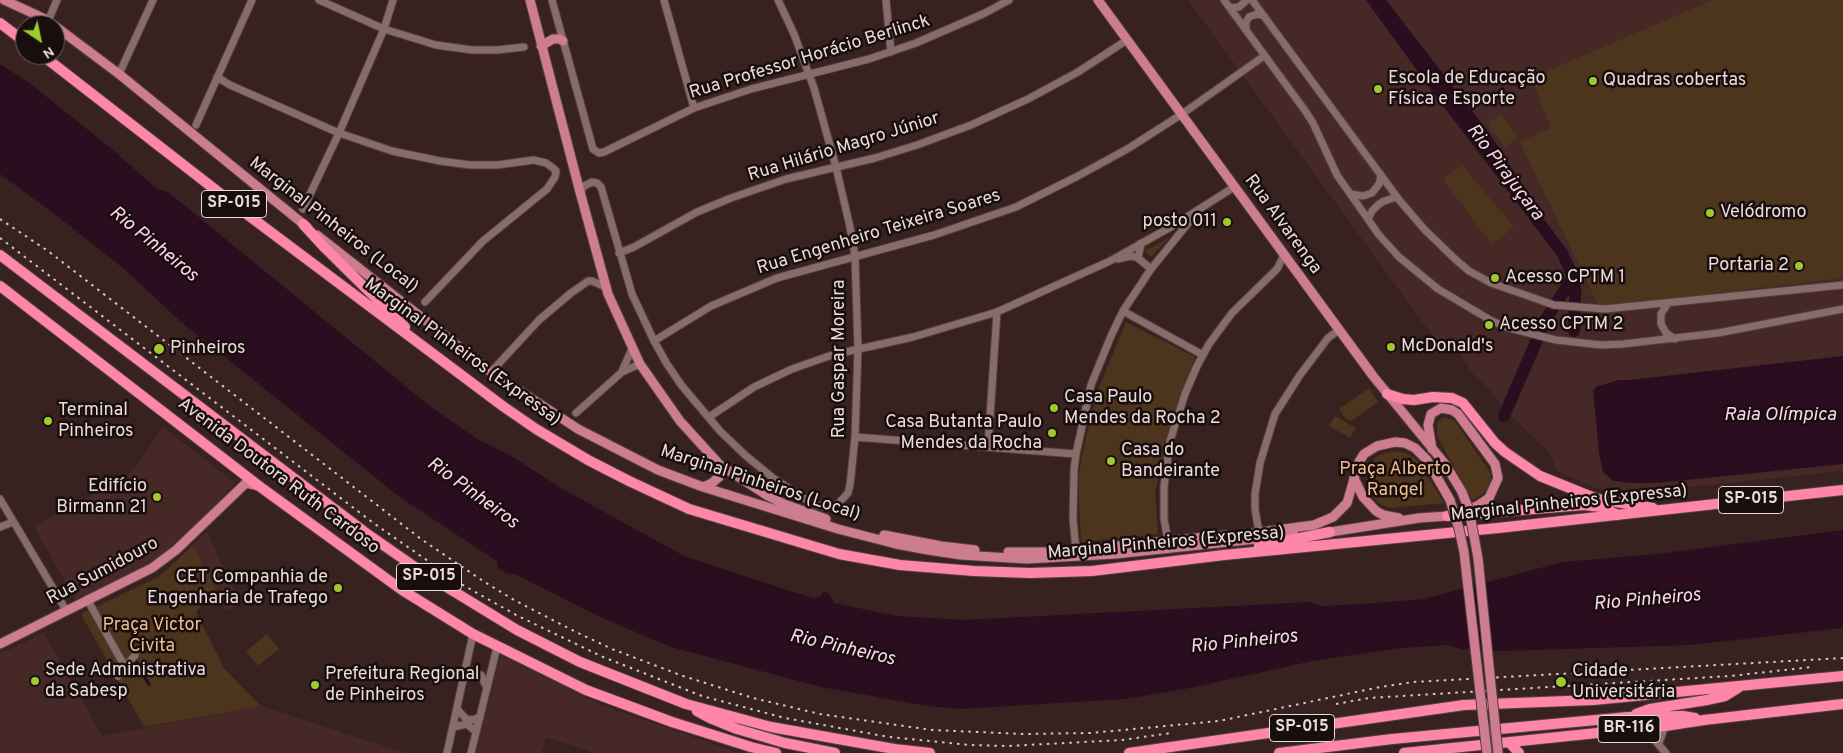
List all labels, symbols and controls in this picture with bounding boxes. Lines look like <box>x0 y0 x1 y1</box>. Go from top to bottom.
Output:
street label: Rua Professor Horácio Berlinck <box>687 11 933 105</box>
north arrow <box>15 15 65 65</box>
text: N <box>39 42 57 62</box>
place label: Escola de Educação Física e Esporte <box>1388 68 1546 110</box>
place label: Quadras cobertas <box>1603 70 1746 92</box>
marker: Quadras cobertas <box>1587 75 1599 87</box>
marker: Escola de Educação Física e Esporte <box>1372 83 1384 95</box>
street label: Rua Hilário Magro Júnior <box>746 109 942 187</box>
water label: Rio Pirajuçara <box>1460 120 1548 226</box>
street label: Marginal Pinheiros (Local) <box>244 153 422 299</box>
street label: Rua Alvarenga <box>1239 171 1325 279</box>
street label: Rua Engenheiro Teixeira Soares <box>755 186 1003 280</box>
road number: SP-015 <box>202 190 266 218</box>
water label: Rio Pinheiros <box>104 202 202 288</box>
place label: Velódromo <box>1720 202 1807 224</box>
marker: Velódromo <box>1704 207 1716 219</box>
place label: posto 011 <box>1143 211 1217 233</box>
marker: posto 011 <box>1221 216 1233 228</box>
place label: Portaria 2 <box>1708 255 1789 277</box>
marker: Portaria 2 <box>1793 260 1805 272</box>
place label: Acesso CPTM 1 <box>1505 267 1625 289</box>
marker: Acesso CPTM 1 <box>1489 272 1501 284</box>
street label: Marginal Pinheiros (Expressa) <box>359 274 565 432</box>
street label: Rua Gaspar Moreira <box>829 280 851 438</box>
place label: Acesso CPTM 2 <box>1499 314 1623 336</box>
marker: Acesso CPTM 2 <box>1483 319 1495 331</box>
place label: McDonald's <box>1401 336 1493 358</box>
place label: Pinheiros <box>170 338 246 360</box>
marker: McDonald's <box>1385 341 1397 353</box>
marker: Pinheiros <box>152 342 166 356</box>
place label: Casa Paulo Mendes da Rocha 2 <box>1064 387 1221 429</box>
street label: Avenida Doutora Ruth Cardoso <box>173 394 383 560</box>
place label: Terminal Pinheiros <box>58 400 134 442</box>
marker: Casa Paulo Mendes da Rocha 2 <box>1048 402 1060 414</box>
water label: Raia Olímpica <box>1724 405 1836 427</box>
place label: Casa Butanta Paulo Mendes da Rocha <box>885 412 1042 454</box>
marker: Terminal Pinheiros <box>42 415 54 427</box>
marker: Casa Butanta Paulo Mendes da Rocha <box>1046 427 1058 439</box>
place label: Casa do Bandeirante <box>1121 440 1220 482</box>
street label: Marginal Pinheiros (Local) <box>657 441 863 527</box>
water label: Rio Pinheiros <box>422 453 522 535</box>
marker: Casa do Bandeirante <box>1105 455 1117 467</box>
park label: Praça Alberto Rangel <box>1339 459 1451 502</box>
place label: Edifício Birmann 21 <box>56 476 147 518</box>
street label: Marginal Pinheiros (Expressa) <box>1450 481 1688 527</box>
road number: SP-015 <box>1718 486 1784 514</box>
marker: Edifício Birmann 21 <box>151 491 163 503</box>
street label: Marginal Pinheiros (Expressa) <box>1047 523 1285 565</box>
street label: Rua Sumidouro <box>43 533 163 611</box>
road number: SP-015 <box>396 564 462 590</box>
place label: CET Companhia de Engenharia de Trafego <box>147 567 328 610</box>
marker: CET Companhia de Engenharia de Trafego <box>332 582 344 594</box>
water label: Rio Pinheiros <box>1592 585 1702 617</box>
park label: Praça Victor Civita <box>103 615 201 658</box>
water label: Rio Pinheiros <box>787 626 897 672</box>
water label: Rio Pinheiros <box>1189 626 1299 660</box>
place label: Sede Administrativa da Sabesp <box>45 660 206 702</box>
place label: Cidade Universitária <box>1572 661 1675 704</box>
place label: Prefeitura Regional de Pinheiros <box>325 664 480 706</box>
marker: Sede Administrativa da Sabesp <box>29 675 41 687</box>
marker: Cidade Universitária <box>1554 675 1568 689</box>
marker: Prefeitura Regional de Pinheiros <box>309 679 321 691</box>
road number: SP-015 <box>1270 714 1334 741</box>
road number: BR-116 <box>1598 716 1660 742</box>

